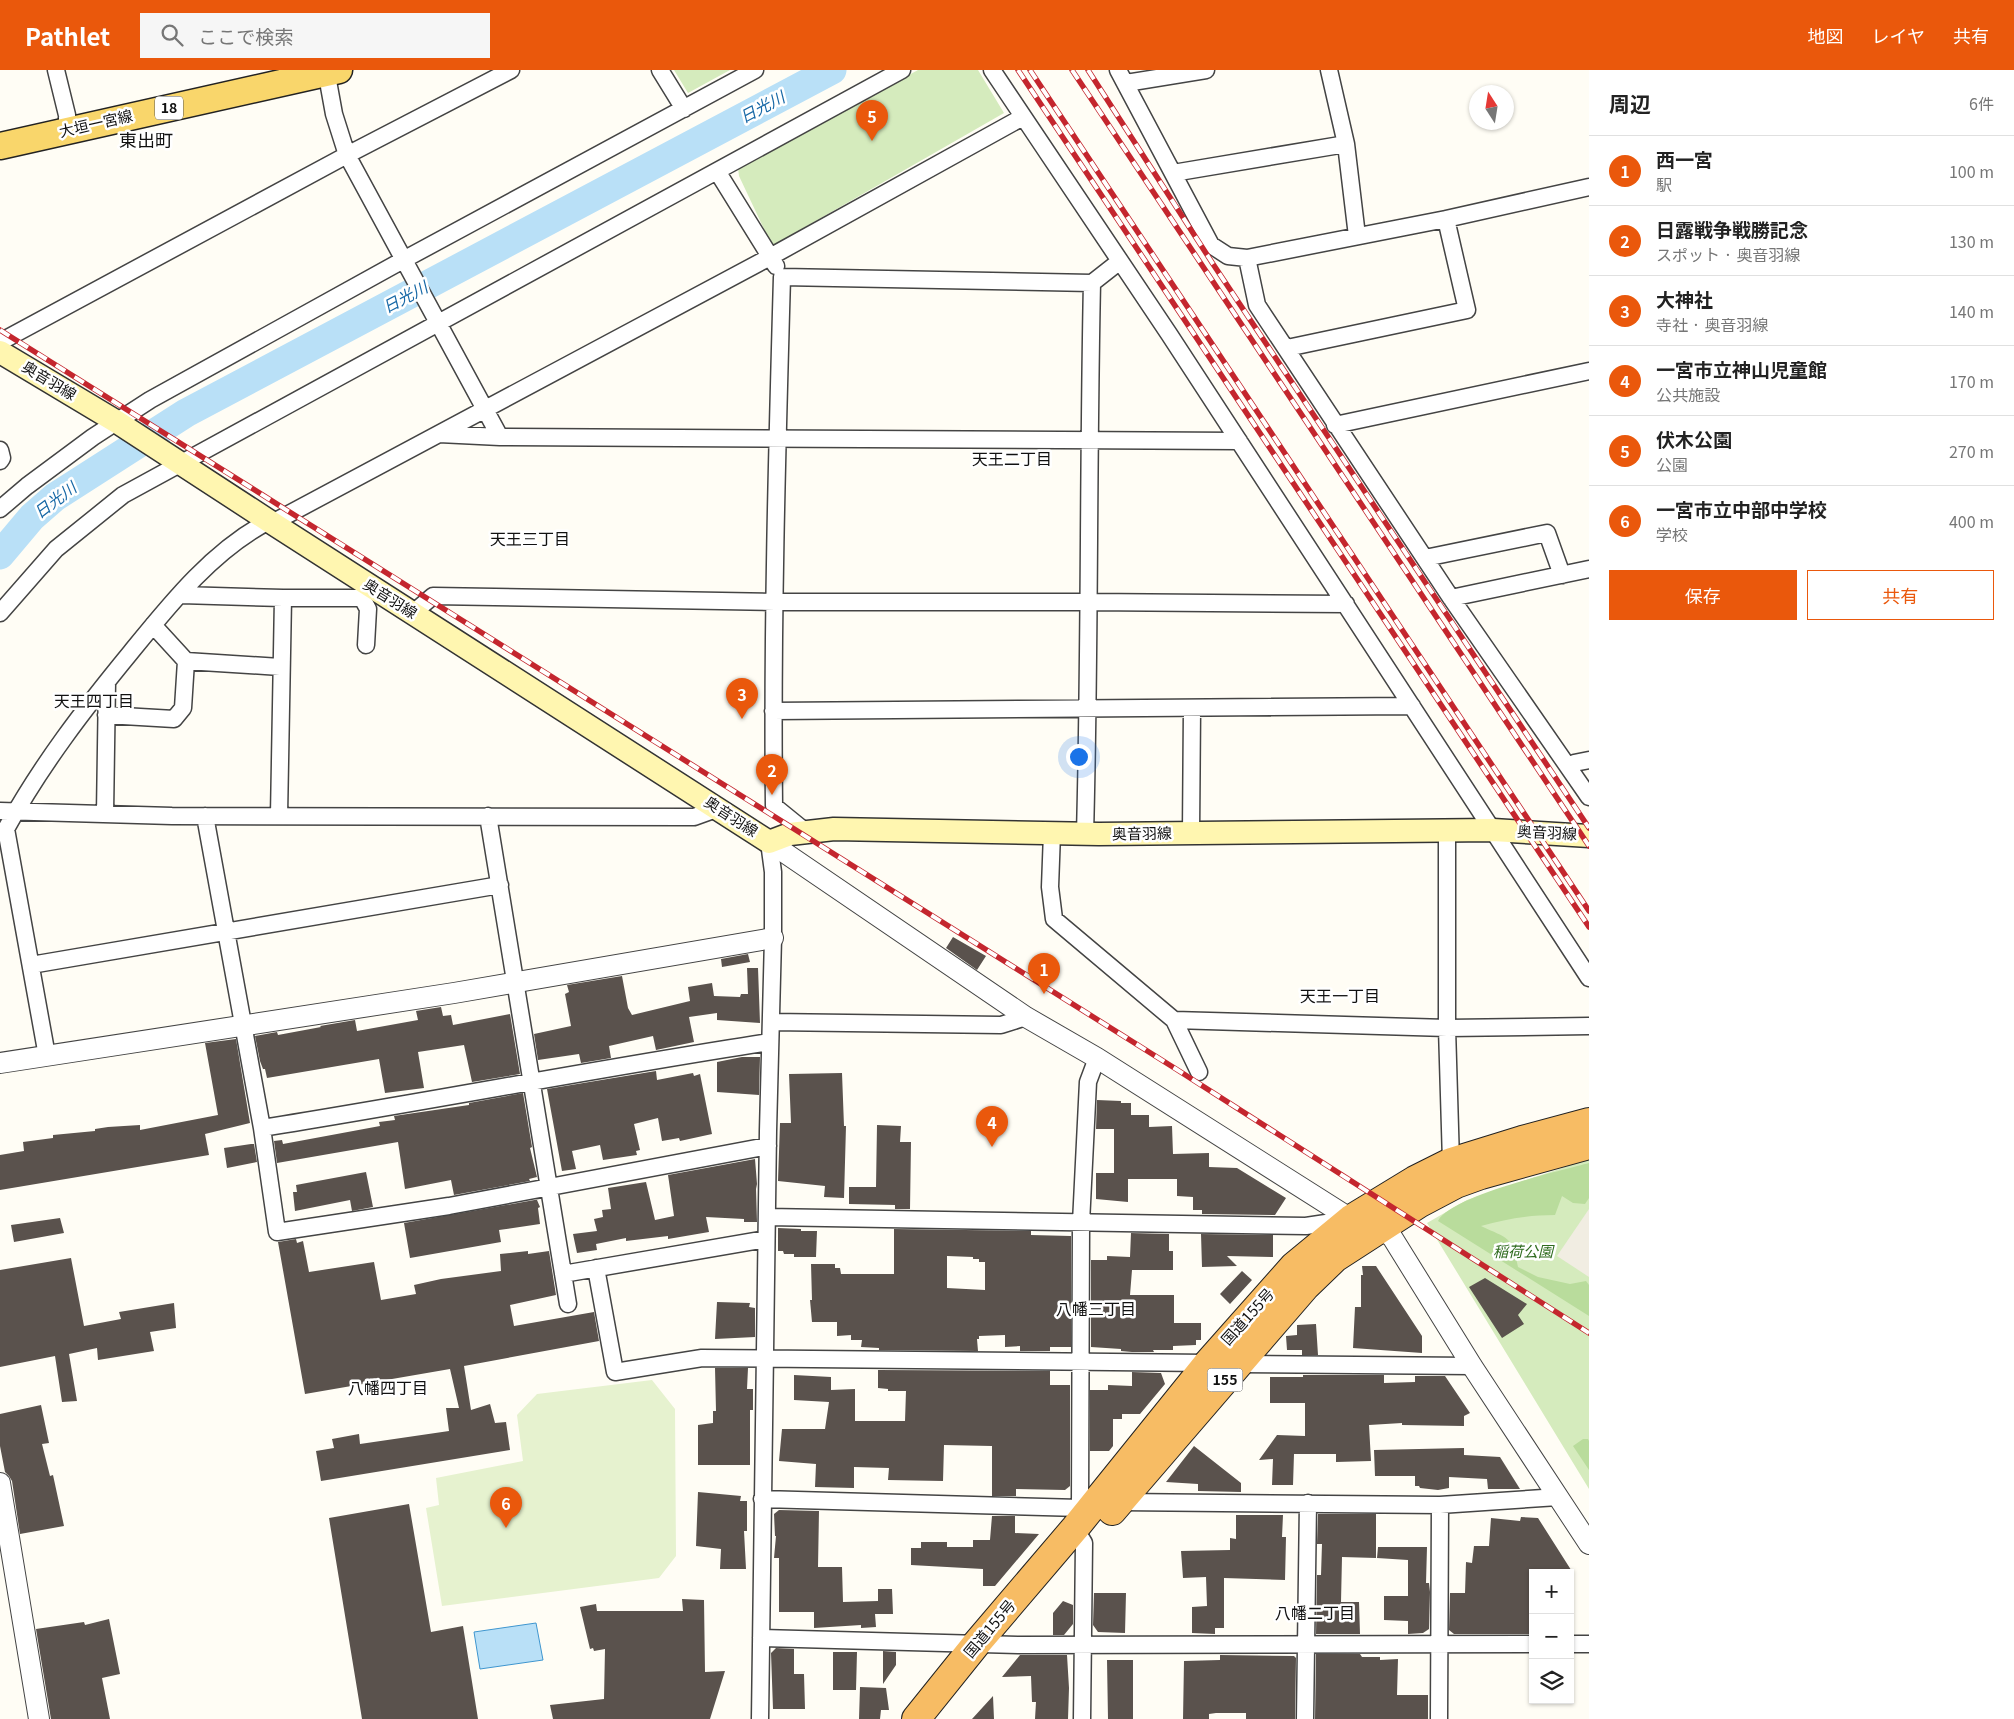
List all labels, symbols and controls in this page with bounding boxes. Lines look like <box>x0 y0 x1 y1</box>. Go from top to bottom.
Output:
search box <box>140 13 490 58</box>
text: Pathlet <box>25 18 110 53</box>
icon: search <box>158 21 186 49</box>
text: ここで検索 <box>198 22 293 49</box>
text: 地図 <box>1808 22 1844 48</box>
text: レイヤ <box>1872 22 1925 48</box>
text: 共有 <box>1953 22 1989 48</box>
water label: 日光川 <box>735 83 790 128</box>
north arrow <box>1469 85 1514 130</box>
text: 周辺 <box>1609 88 1651 118</box>
text: 6件 <box>1969 91 1994 115</box>
road number: 18 <box>155 96 183 119</box>
pin: 5 <box>856 100 888 141</box>
street label: 大垣一宮線 <box>57 104 135 141</box>
district label: 東出町 <box>119 126 173 152</box>
text: 西一宮 <box>1656 145 1713 172</box>
text: 1 <box>1620 159 1630 183</box>
text: 100 m <box>1949 159 1994 183</box>
text: 駅 <box>1656 172 1672 196</box>
text: 日露戦争戦勝記念 <box>1656 215 1808 242</box>
text: 2 <box>1620 229 1630 253</box>
text: 130 m <box>1949 229 1994 253</box>
text: スポット · 奥音羽線 <box>1656 242 1800 266</box>
water label: 日光川 <box>378 273 433 318</box>
text: 大神社 <box>1656 285 1713 312</box>
text: 3 <box>1620 299 1630 323</box>
text: 140 m <box>1949 299 1994 323</box>
text: 寺社 · 奥音羽線 <box>1656 312 1768 336</box>
street label: 奥音羽線 <box>19 355 81 404</box>
text: 一宮市立神山児童館 <box>1656 355 1827 382</box>
text: 4 <box>1620 369 1630 393</box>
text: 170 m <box>1949 369 1994 393</box>
text: 公共施設 <box>1656 382 1720 406</box>
text: 伏木公園 <box>1656 425 1732 452</box>
text: 5 <box>1620 439 1630 463</box>
text: 270 m <box>1949 439 1994 463</box>
district label: 天王二丁目 <box>972 446 1052 470</box>
text: 公園 <box>1656 452 1688 476</box>
water label: 日光川 <box>28 474 82 523</box>
text: 一宮市立中部中学校 <box>1656 495 1827 522</box>
text: 6 <box>1620 509 1630 533</box>
text: 400 m <box>1949 509 1994 533</box>
text: 学校 <box>1656 522 1688 546</box>
district label: 天王三丁目 <box>490 526 570 550</box>
button: 保存 <box>1609 570 1797 620</box>
button: 共有 <box>1807 570 1994 620</box>
street label: 奥音羽線 <box>360 573 422 623</box>
pin: 3 <box>726 678 758 719</box>
district label: 天王四丁目 <box>54 688 134 712</box>
your location <box>1066 744 1092 770</box>
pin: 2 <box>756 754 788 795</box>
street label: 奥音羽線 <box>701 791 763 841</box>
street label: 奥音羽線 <box>1517 819 1578 844</box>
street label: 奥音羽線 <box>1112 821 1172 844</box>
pin: 1 <box>1028 953 1060 994</box>
district label: 天王一丁目 <box>1300 983 1380 1007</box>
pin: 4 <box>976 1106 1008 1147</box>
park label: 稲荷公園 <box>1493 1240 1555 1261</box>
street label: 国道155号 <box>1216 1283 1278 1349</box>
district label: 八幡三丁目 <box>1056 1296 1136 1320</box>
road number: 155 <box>1208 1368 1242 1392</box>
district label: 八幡四丁目 <box>348 1375 428 1399</box>
pin: 6 <box>490 1487 522 1528</box>
map controls <box>1529 1569 1574 1704</box>
button: + <box>1529 1569 1574 1614</box>
street label: 国道155号 <box>958 1594 1019 1662</box>
district label: 八幡二丁目 <box>1275 1600 1355 1624</box>
button: − <box>1529 1614 1574 1659</box>
button: layers <box>1529 1659 1574 1704</box>

